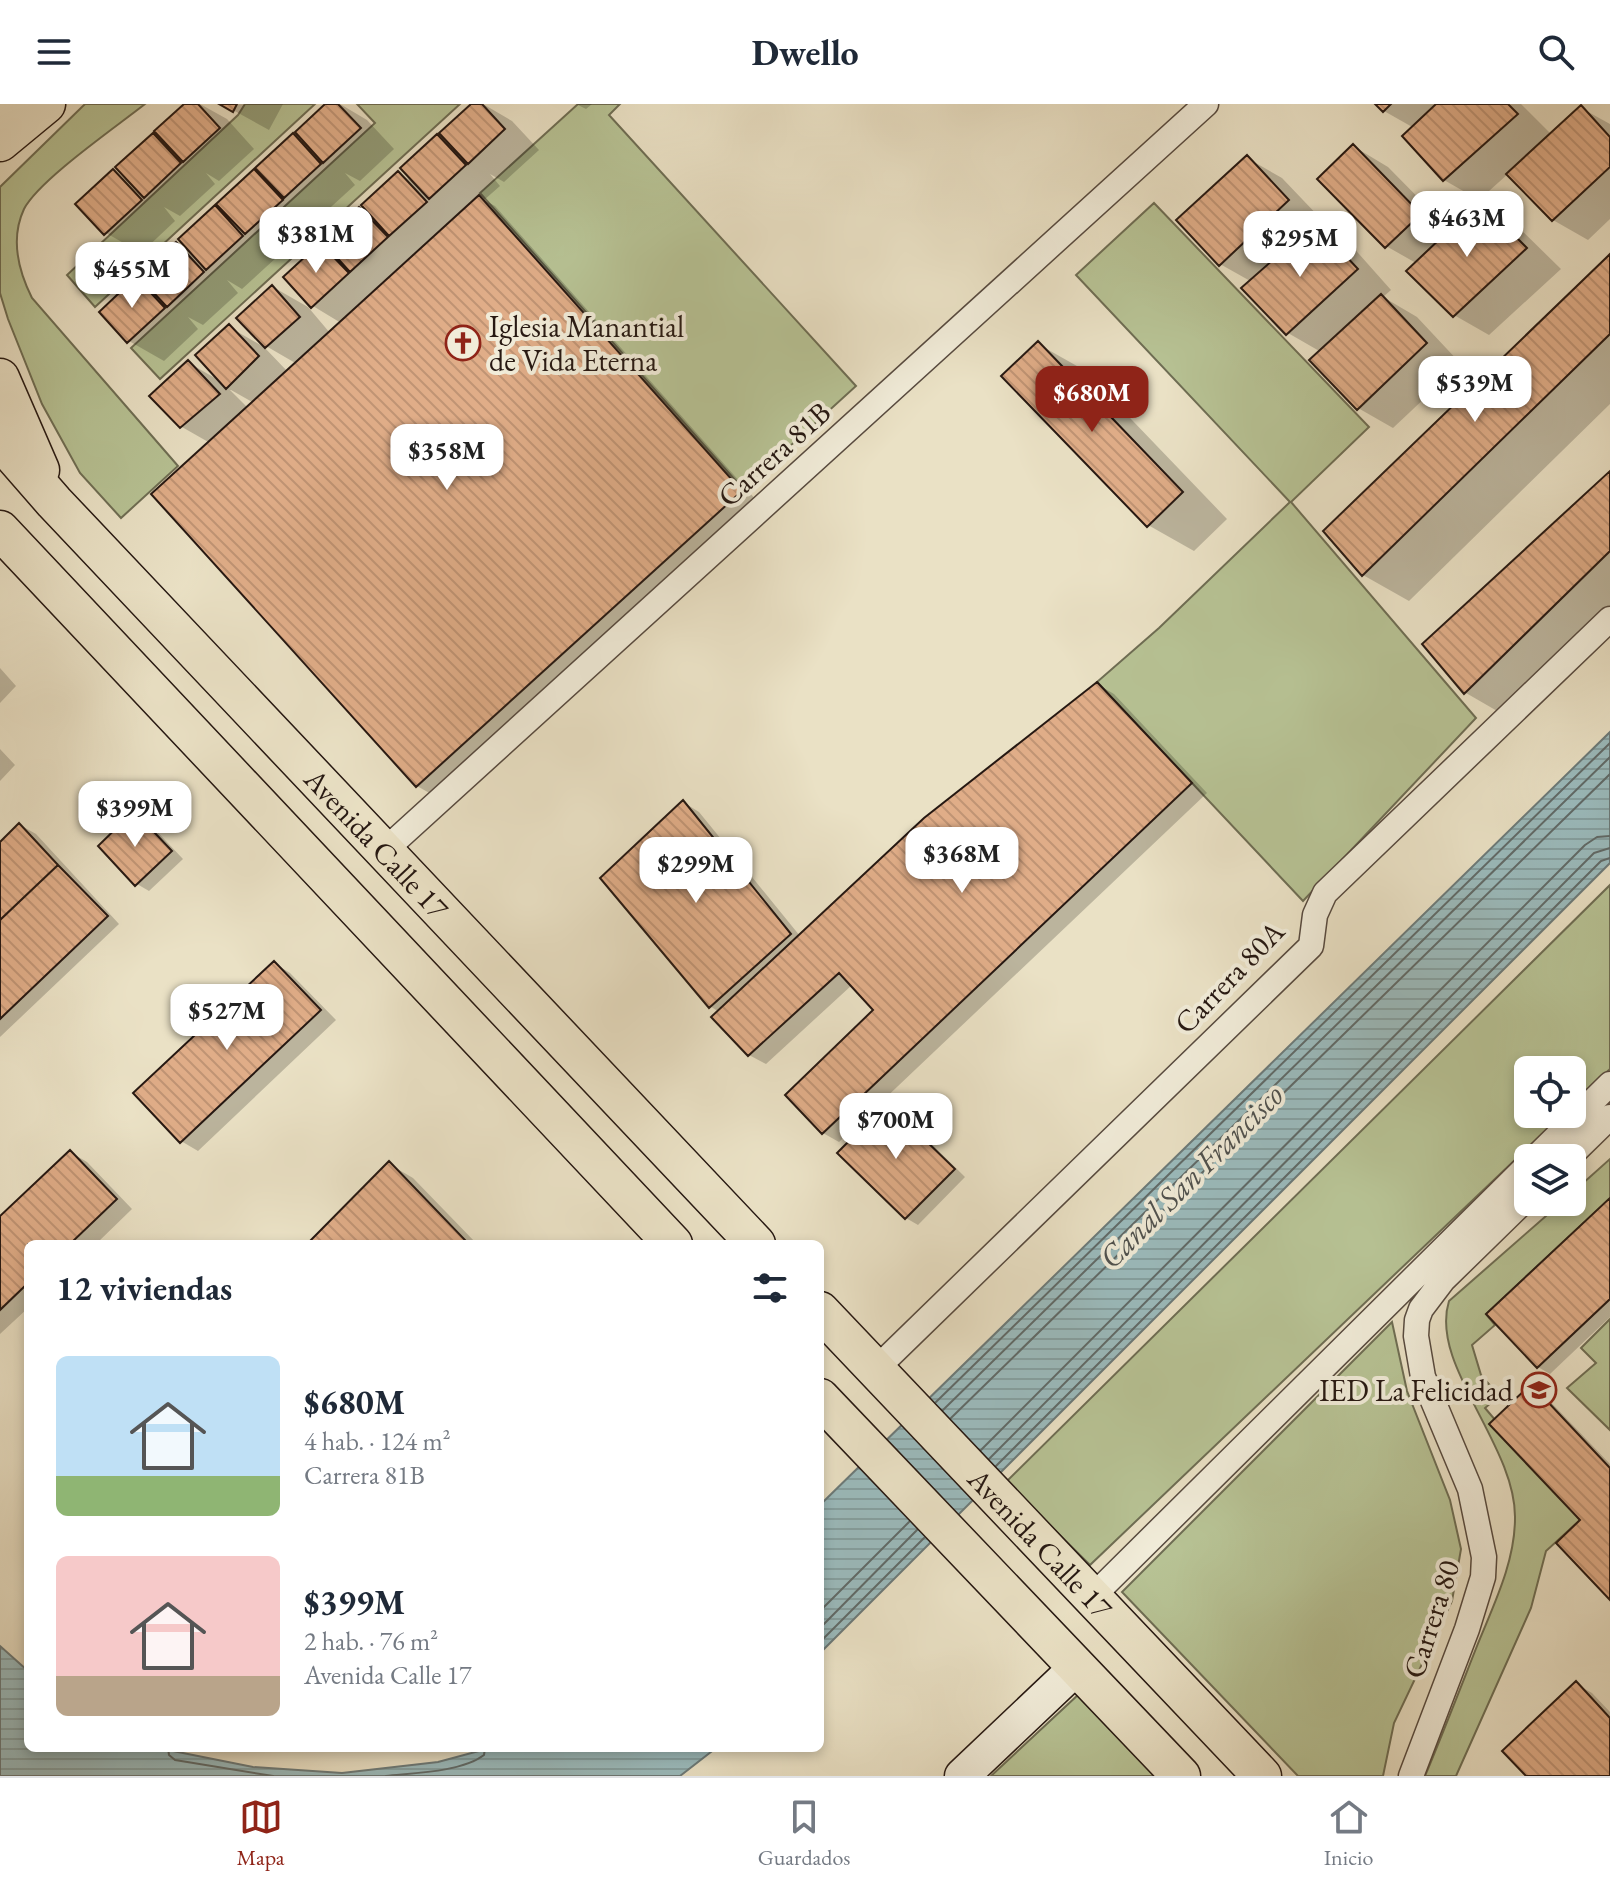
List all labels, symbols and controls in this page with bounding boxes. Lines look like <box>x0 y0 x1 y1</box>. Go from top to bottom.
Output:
text: Dwello <box>751 29 859 76</box>
icon: menu <box>32 30 76 74</box>
icon: search <box>1534 30 1578 74</box>
pin: $463M <box>1411 191 1523 259</box>
text: $463M <box>1428 200 1506 234</box>
pin: $381M <box>260 207 372 275</box>
pin: $295M <box>1244 211 1356 279</box>
text: $381M <box>277 216 355 250</box>
text: $295M <box>1261 220 1339 254</box>
pin: $455M <box>76 242 188 310</box>
text: $455M <box>93 251 171 285</box>
place label: Iglesia Manantial de Vida Eterna <box>489 307 684 380</box>
church icon: Iglesia Manantial de Vida Eterna <box>444 324 482 362</box>
pin: $539M <box>1419 356 1531 424</box>
text: $539M <box>1436 365 1514 399</box>
pin: $680M <box>1036 366 1148 434</box>
text: $680M <box>1053 375 1131 409</box>
street label: Carrera 81B <box>709 393 839 515</box>
pin: $358M <box>391 424 503 492</box>
text: $358M <box>408 433 486 467</box>
street label: Avenida Calle 17 <box>296 759 458 927</box>
pin: $399M <box>79 781 191 849</box>
text: $399M <box>96 790 174 824</box>
pin: $368M <box>906 827 1018 895</box>
text: $368M <box>923 836 1001 870</box>
pin: $299M <box>640 837 752 905</box>
text: $299M <box>657 846 735 880</box>
street label: Carrera 80A <box>1165 912 1293 1042</box>
pin: $527M <box>171 984 283 1052</box>
text: $527M <box>188 993 266 1027</box>
map controls <box>1514 1056 1586 1216</box>
button: locate <box>1514 1056 1586 1128</box>
water label: Canal San Francisco <box>1090 1075 1292 1277</box>
pin: $700M <box>840 1093 952 1161</box>
text: $700M <box>857 1102 935 1136</box>
button: layers <box>1514 1144 1586 1216</box>
text: 12 viviendas <box>56 1266 232 1310</box>
icon: filters <box>748 1266 792 1310</box>
place label: IED La Felicidad <box>1319 1371 1514 1410</box>
school or university icon: IED La Felicidad <box>1520 1371 1558 1409</box>
text: $680M <box>304 1380 405 1424</box>
icon: home <box>120 1388 216 1484</box>
text: 4 hab. · 124 m² <box>304 1424 450 1458</box>
text: Carrera 81B <box>304 1458 425 1492</box>
street label: Avenida Calle 17 <box>959 1459 1122 1627</box>
street label: Carrera 80 <box>1394 1555 1468 1683</box>
text: $399M <box>304 1580 405 1624</box>
icon: home <box>120 1588 216 1684</box>
text: 2 hab. · 76 m² <box>304 1624 438 1658</box>
text: Avenida Calle 17 <box>304 1658 472 1692</box>
tab: Mapa <box>237 1795 285 1872</box>
tab: Guardados <box>758 1795 850 1872</box>
tab: Inicio <box>1324 1795 1373 1872</box>

